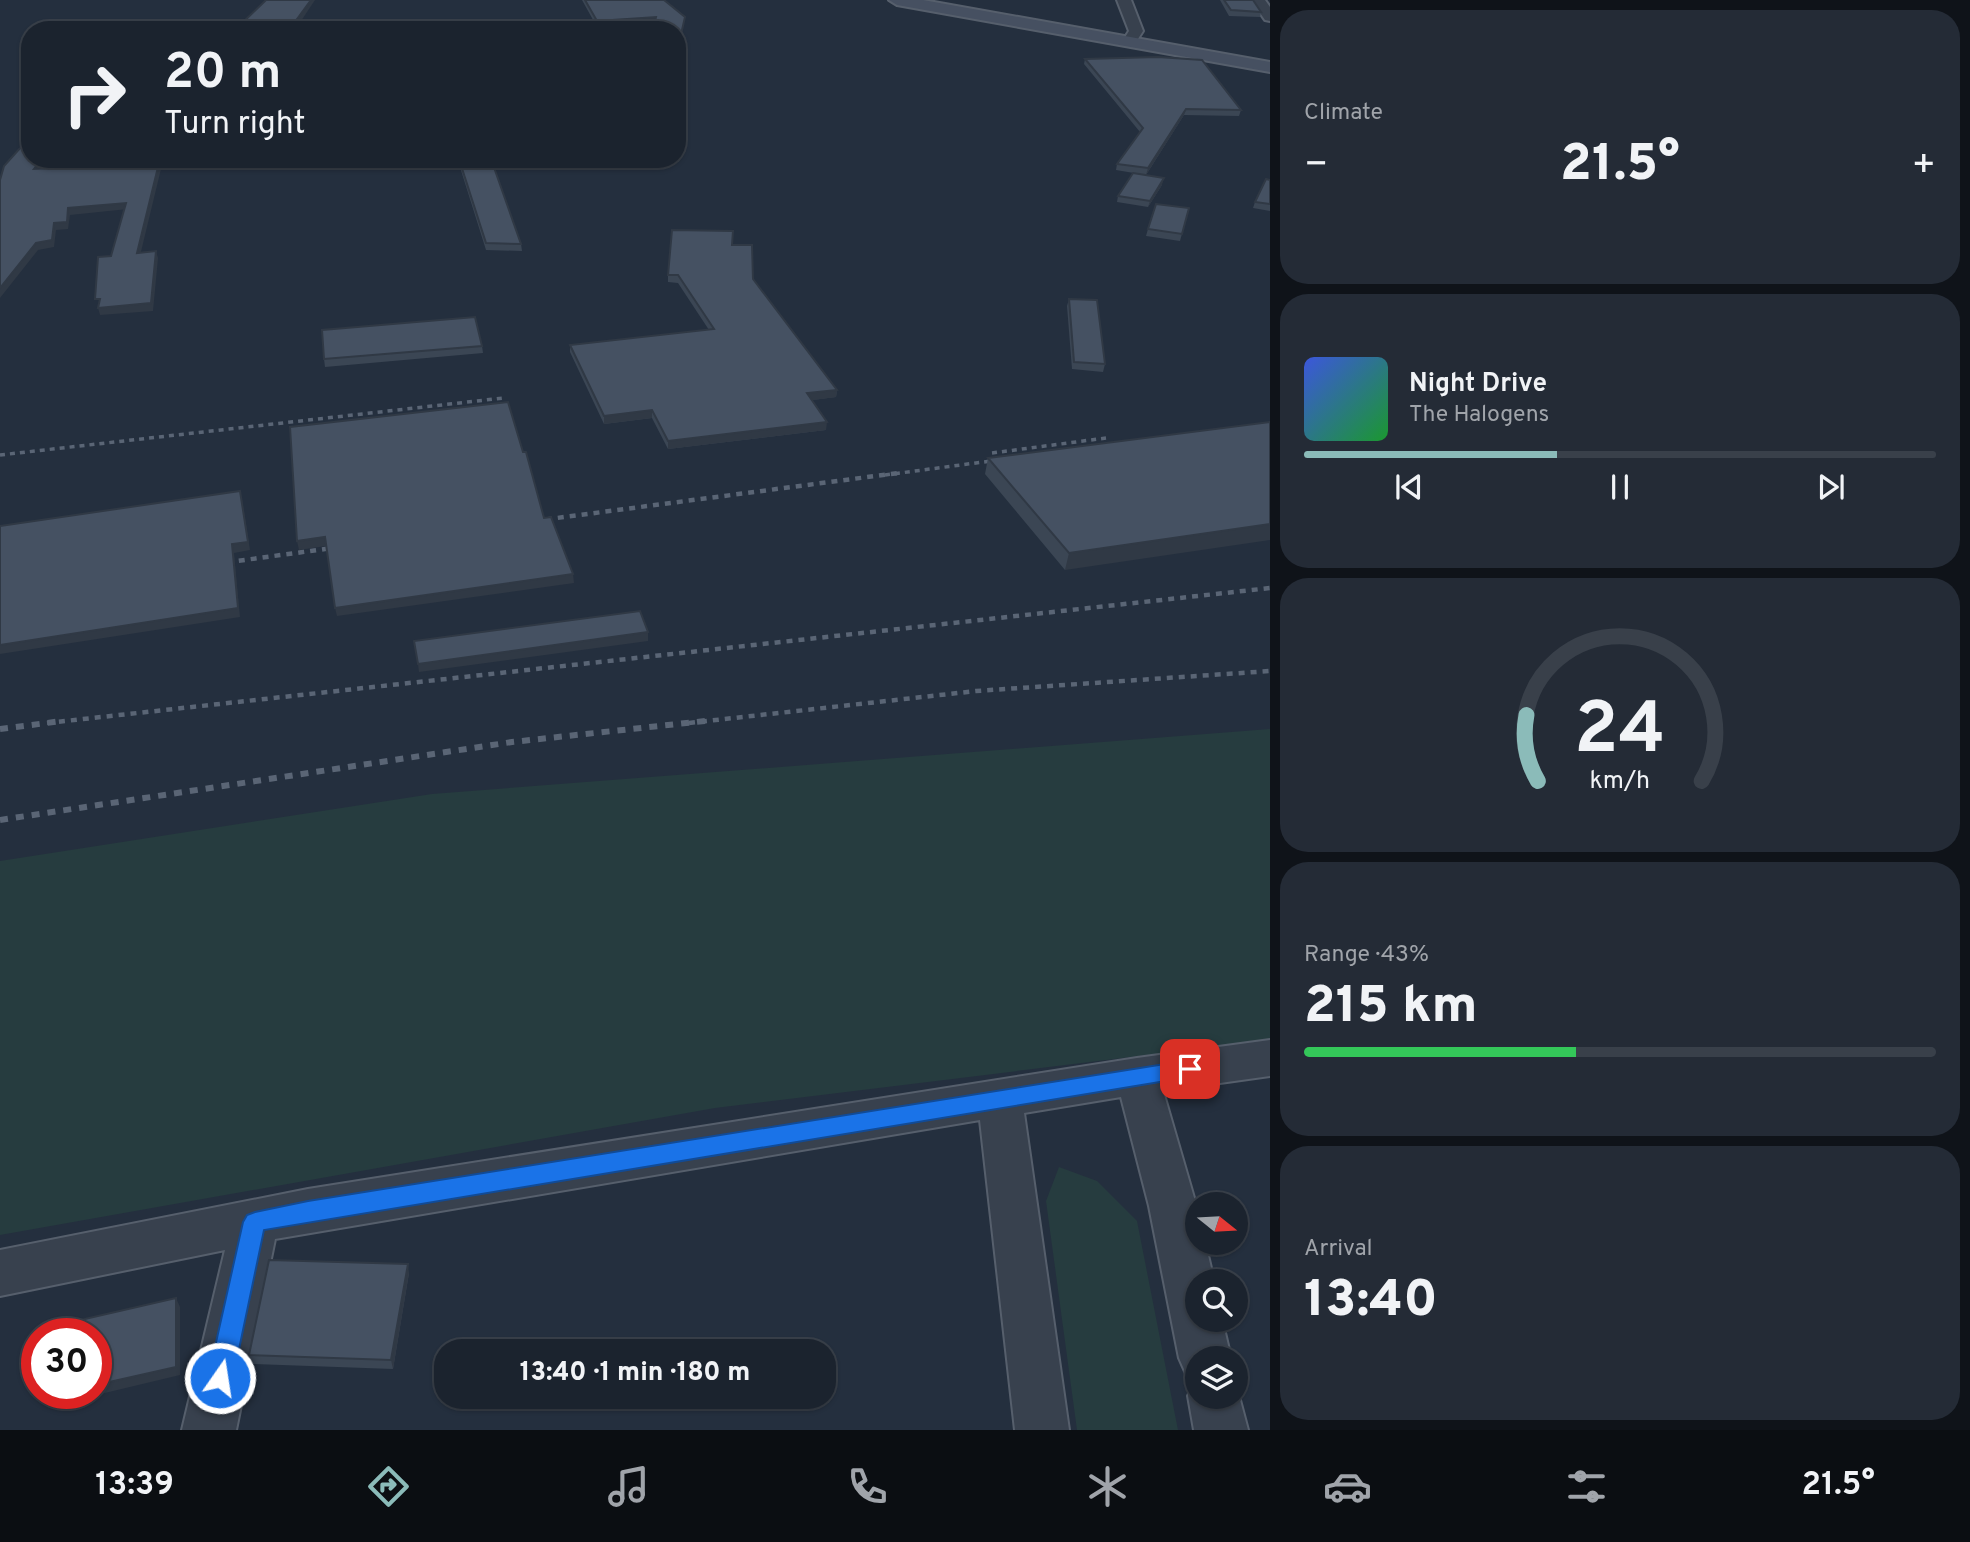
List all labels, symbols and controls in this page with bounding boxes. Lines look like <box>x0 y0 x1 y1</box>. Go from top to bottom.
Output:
text: 20 m <box>164 44 281 106</box>
icon: right <box>49 49 140 140</box>
text: Climate <box>1304 99 1383 128</box>
text: Turn right <box>164 105 306 145</box>
text: 21.5° <box>1560 133 1680 199</box>
text: − <box>1304 142 1329 191</box>
text: + <box>1911 142 1936 191</box>
text: Night Drive <box>1409 368 1547 401</box>
text: The Halogens <box>1409 401 1549 430</box>
icon: previous <box>1390 468 1428 506</box>
icon: pause <box>1601 468 1639 506</box>
icon: next <box>1812 468 1850 506</box>
text: 24 <box>1574 687 1666 779</box>
text: km/h <box>1590 766 1650 798</box>
text: Range · 43% <box>1304 941 1429 970</box>
text: 215 km <box>1304 975 1478 1041</box>
pin <box>1160 1039 1220 1099</box>
icon: arrive <box>1171 1050 1209 1088</box>
north arrow <box>1185 1192 1248 1255</box>
map controls <box>1185 1192 1248 1409</box>
text: Arrival <box>1304 1235 1373 1264</box>
button: search <box>1185 1269 1248 1332</box>
text: 13:40 <box>1304 1269 1438 1335</box>
speed limit sign: 30 <box>21 1318 112 1409</box>
position arrow <box>183 1341 257 1415</box>
button: layers <box>1185 1346 1248 1409</box>
text: 13:40 · 1 min · 180 m <box>520 1357 750 1390</box>
icon: directions <box>364 1462 413 1511</box>
icon: music <box>604 1462 653 1511</box>
icon: phone <box>843 1462 892 1511</box>
icon: climate <box>1083 1462 1132 1511</box>
icon: car <box>1323 1462 1372 1511</box>
icon: filters <box>1562 1462 1611 1511</box>
text: 13:39 <box>95 1466 174 1506</box>
text: 21.5° <box>1802 1466 1875 1506</box>

